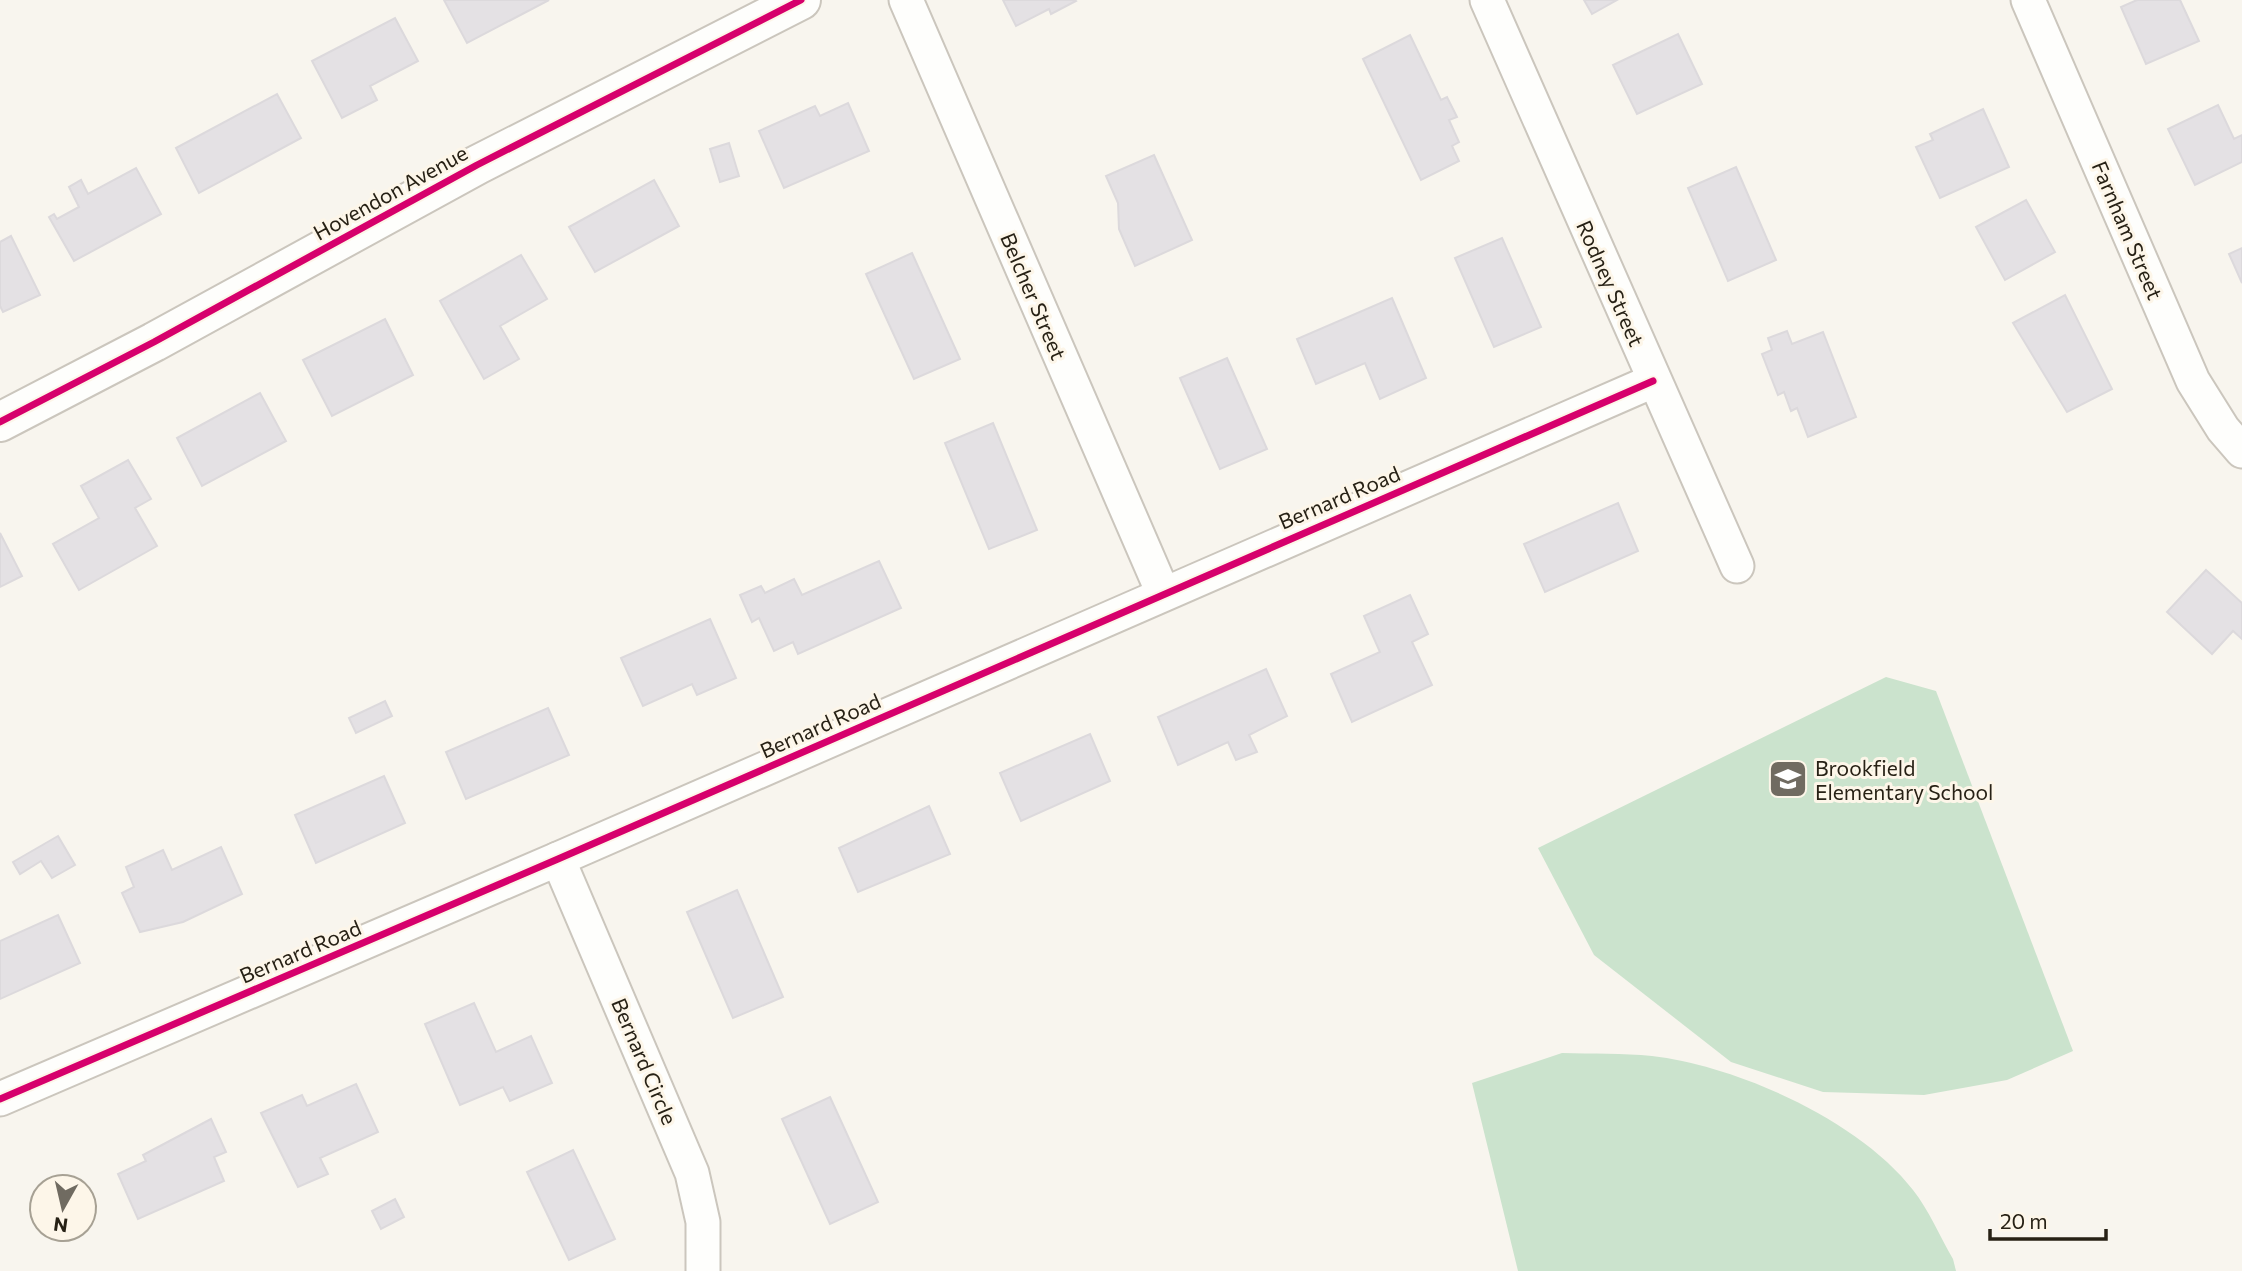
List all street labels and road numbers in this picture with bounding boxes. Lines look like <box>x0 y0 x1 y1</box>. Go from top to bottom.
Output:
street label: Hovendon Avenue <box>309 139 471 245</box>
street label: Farnham Street <box>2088 157 2168 303</box>
street label: Rodney Street <box>1572 216 1650 350</box>
street label: Belcher Street <box>996 229 1072 363</box>
street label: Bernard Road <box>1275 460 1403 534</box>
street label: Bernard Road <box>756 687 884 763</box>
street label: Bernard Road <box>236 914 364 988</box>
street label: Bernard Circle <box>607 994 683 1128</box>

